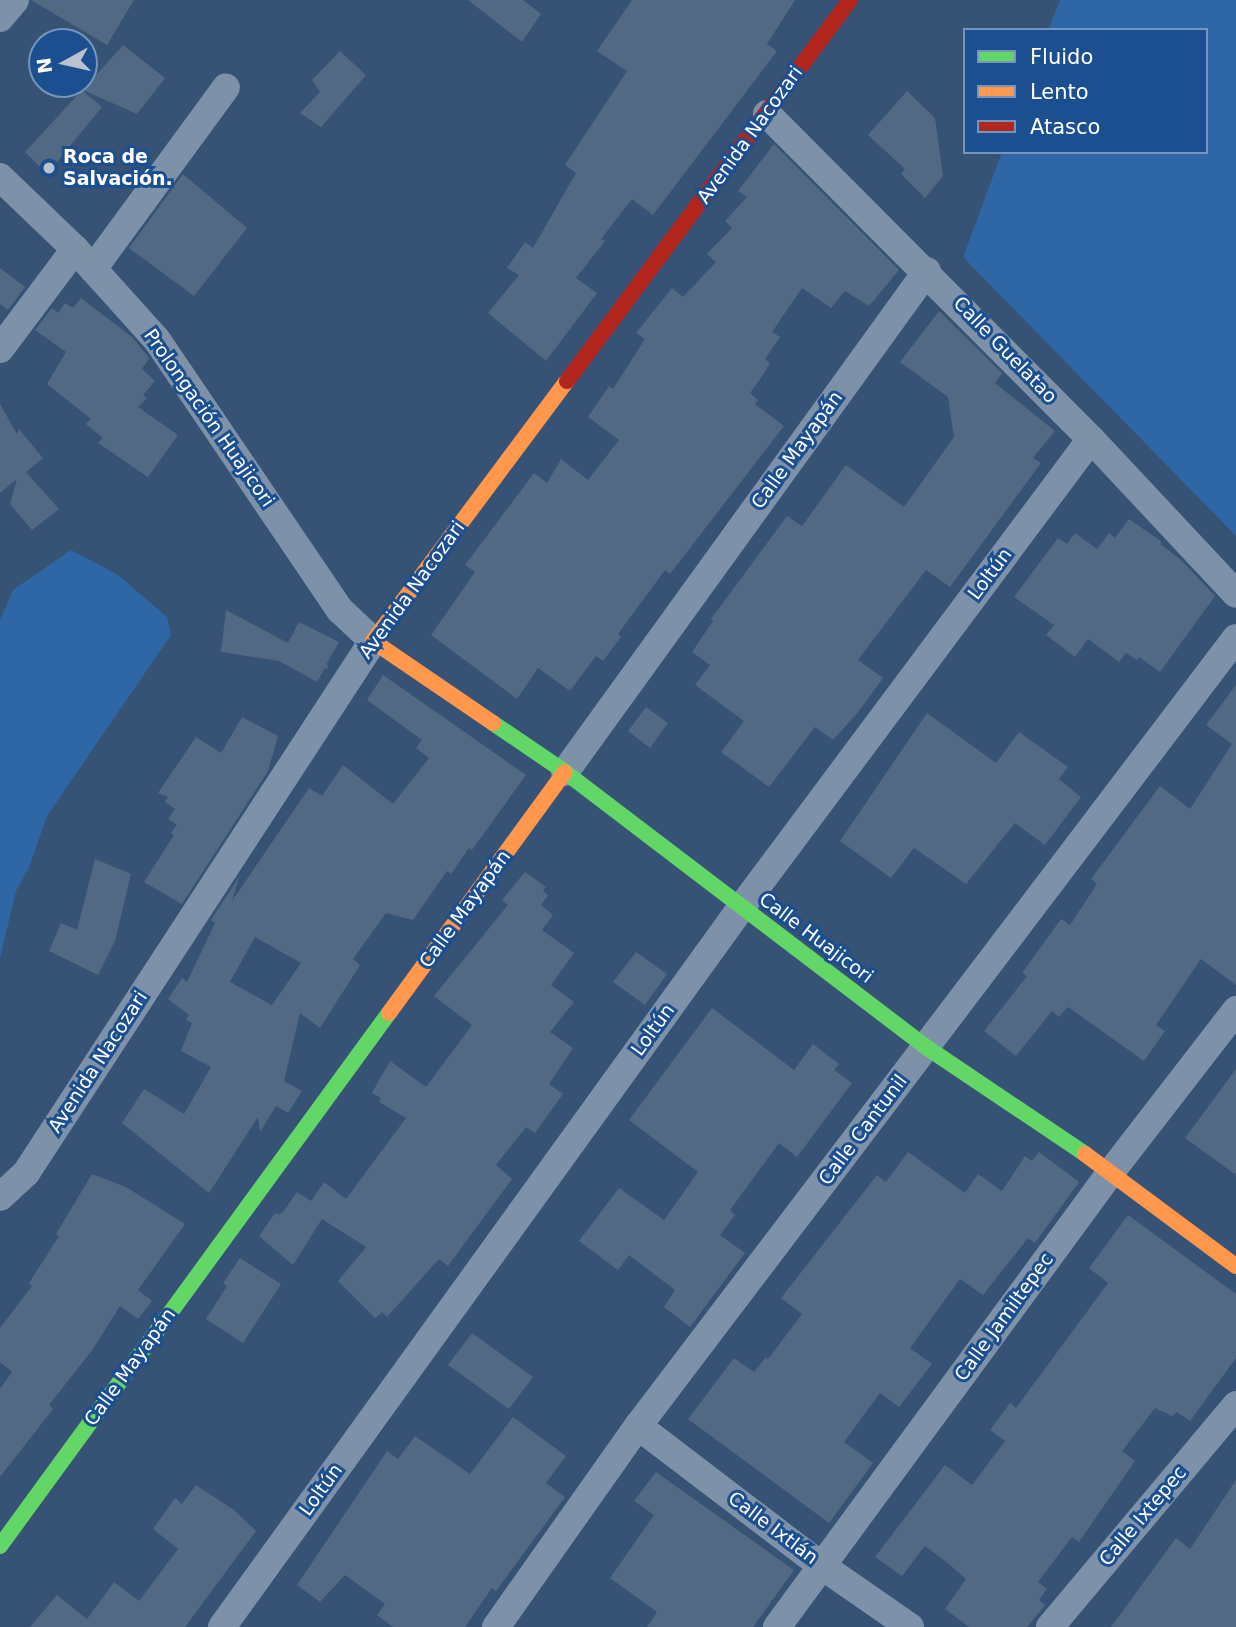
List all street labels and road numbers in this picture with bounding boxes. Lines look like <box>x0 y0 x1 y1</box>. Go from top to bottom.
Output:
street label: Avenida Nacozari <box>692 62 808 208</box>
street label: Calle Guelatao <box>948 292 1062 408</box>
street label: Prolongación Huajicori <box>139 325 279 511</box>
street label: Calle Mayapán <box>747 387 847 513</box>
street label: Avenida Nacozari <box>354 517 470 663</box>
street label: Loltún <box>963 544 1017 604</box>
street label: Calle Mayapán <box>415 846 515 972</box>
street label: Calle Huajicori <box>754 888 878 988</box>
street label: Avenida Nacozari <box>44 987 152 1137</box>
street label: Loltún <box>627 1000 679 1060</box>
street label: Calle Cantunil <box>814 1070 912 1190</box>
street label: Calle Jamiltepec <box>950 1248 1058 1386</box>
street label: Calle Mayapán <box>80 1304 180 1430</box>
street label: Loltún <box>295 1460 347 1520</box>
street label: Calle Ixtepec <box>1095 1461 1191 1571</box>
street label: Calle Ixtlán <box>724 1487 822 1569</box>

